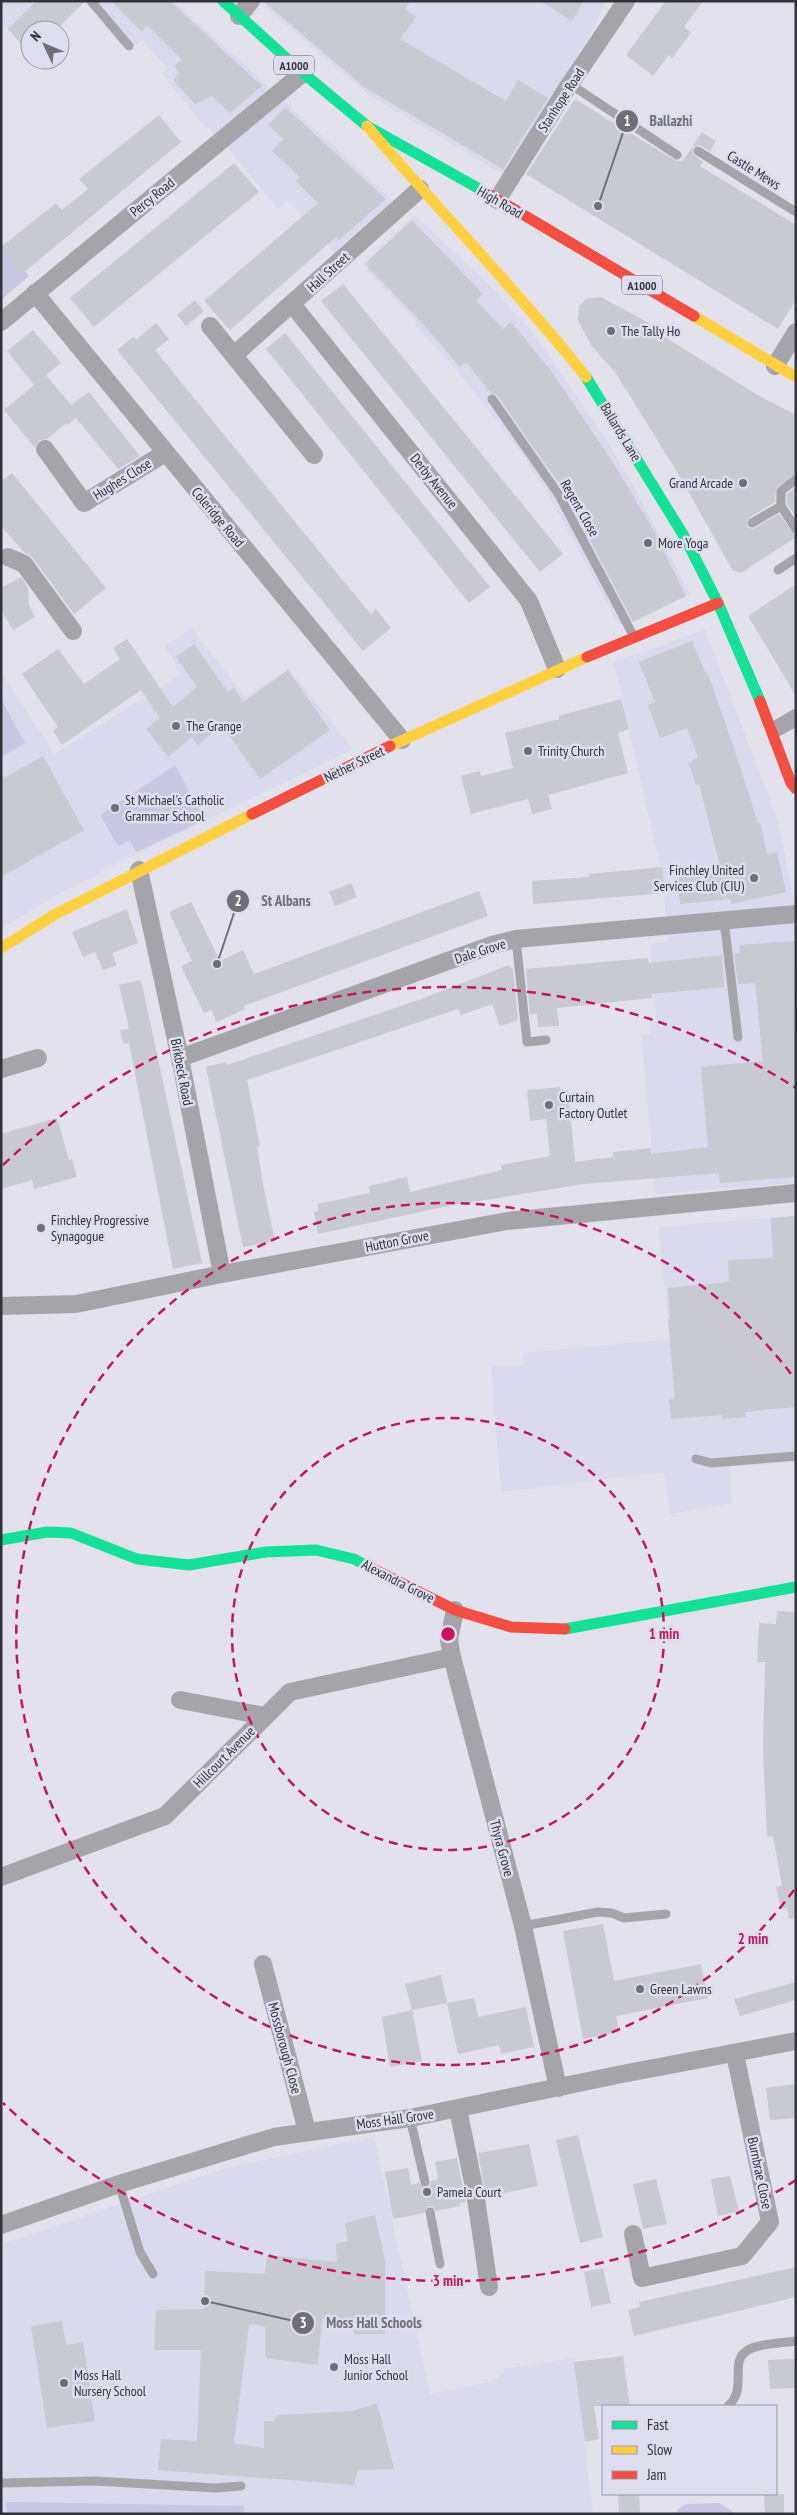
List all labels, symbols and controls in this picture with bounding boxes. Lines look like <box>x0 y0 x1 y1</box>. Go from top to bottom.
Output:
north arrow <box>20 20 70 70</box>
text: N <box>27 27 45 45</box>
road number: A1000 <box>274 56 314 74</box>
street label: Stanhope Road <box>534 65 588 135</box>
callout: Ballazhi <box>614 106 702 136</box>
text: 1 <box>623 111 631 130</box>
text: Ballazhi <box>650 111 692 130</box>
street label: Castle Mews <box>724 146 784 194</box>
street label: Percy Road <box>126 174 178 220</box>
street label: High Road <box>474 182 526 222</box>
street label: Hall Street <box>303 248 353 296</box>
road number: A1000 <box>622 276 662 294</box>
place label: The Tally Ho <box>621 322 680 340</box>
marker: The Tally Ho <box>605 325 617 337</box>
street label: Ballards Lane <box>597 399 646 465</box>
street label: Derby Avenue <box>406 450 462 512</box>
street label: Hughes Close <box>89 454 155 504</box>
place label: Grand Arcade <box>669 474 733 492</box>
street label: Regent Close <box>556 476 604 540</box>
marker: Grand Arcade <box>737 477 749 489</box>
street label: Coleridge Road <box>188 483 248 551</box>
place label: More Yoga <box>658 534 708 552</box>
marker: More Yoga <box>642 537 654 549</box>
place label: The Grange <box>186 717 242 735</box>
marker: The Grange <box>170 720 182 732</box>
street label: Nether Street <box>321 742 387 786</box>
place label: Trinity Church <box>538 742 604 760</box>
marker: Trinity Church <box>522 745 534 757</box>
place label: St Michael's Catholic Grammar School <box>125 791 224 825</box>
marker: St Michael's Catholic Grammar School <box>109 802 121 814</box>
place label: Finchley United Services Club (CIU) <box>653 861 745 895</box>
marker: Finchley United Services Club (CIU) <box>748 872 760 884</box>
callout: St Albans <box>226 886 321 916</box>
text: 2 <box>234 891 242 910</box>
text: St Albans <box>261 891 311 910</box>
street label: Dale Grove <box>452 934 508 968</box>
street label: Birkbeck Road <box>167 1037 197 1107</box>
place label: Curtain Factory Outlet <box>559 1088 627 1122</box>
marker: Curtain Factory Outlet <box>543 1099 555 1111</box>
place label: Finchley Progressive Synagogue <box>51 1211 149 1245</box>
marker: Finchley Progressive Synagogue <box>35 1222 47 1234</box>
street label: Hutton Grove <box>364 1226 430 1256</box>
street label: Alexandra Grove <box>359 1555 438 1607</box>
text: 1 min <box>649 1624 679 1643</box>
centre of rings <box>439 1625 457 1643</box>
street label: Hillcourt Avenue <box>189 1722 259 1792</box>
street label: Thyra Grove <box>486 1818 518 1879</box>
text: 2 min <box>738 1929 768 1948</box>
place label: Green Lawns <box>650 1980 712 1998</box>
marker: Green Lawns <box>634 1983 646 1995</box>
street label: Mossborough Close <box>264 2000 306 2096</box>
street label: Moss Hall Grove <box>355 2105 435 2133</box>
street label: Burnbrae Close <box>744 2135 776 2211</box>
place label: Pamela Court <box>437 2183 502 2201</box>
marker: Pamela Court <box>421 2186 433 2198</box>
text: 3 min <box>433 2271 463 2290</box>
callout: Moss Hall Schools <box>291 2308 431 2338</box>
text: 3 <box>299 2313 307 2332</box>
text: Moss Hall Schools <box>326 2313 422 2332</box>
place label: Moss Hall Junior School <box>343 2350 409 2384</box>
marker: Moss Hall Junior School <box>328 2361 340 2373</box>
place label: Moss Hall Nursery School <box>74 2366 147 2400</box>
marker: Moss Hall Nursery School <box>58 2377 70 2389</box>
legend <box>602 2405 777 2495</box>
text: Fast <box>647 2415 668 2434</box>
text: Slow <box>647 2440 672 2459</box>
text: Jam <box>646 2465 666 2484</box>

